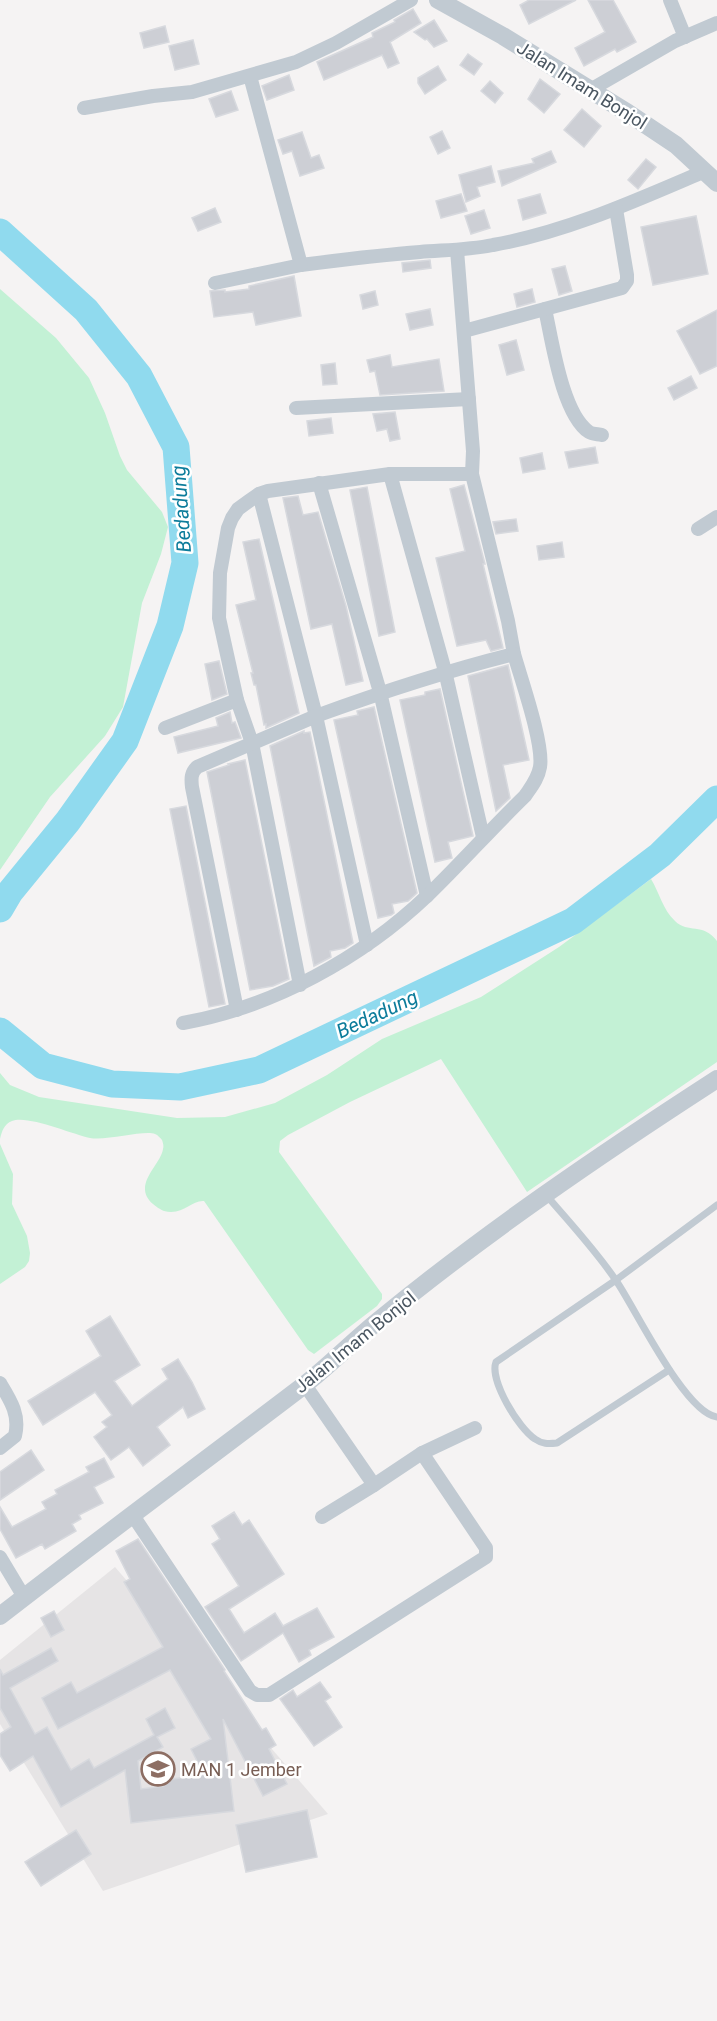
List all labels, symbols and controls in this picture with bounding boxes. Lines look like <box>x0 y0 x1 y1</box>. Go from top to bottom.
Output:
street label: Jalan Imam Bonjol <box>513 37 651 133</box>
water label: Bedadung <box>166 465 196 553</box>
water label: Bedadung <box>332 985 422 1043</box>
street label: Jalan Imam Bonjol <box>290 1287 420 1397</box>
school or university icon: MAN 1 Jember <box>140 1751 176 1787</box>
place label: MAN 1 Jember <box>181 1759 302 1780</box>

